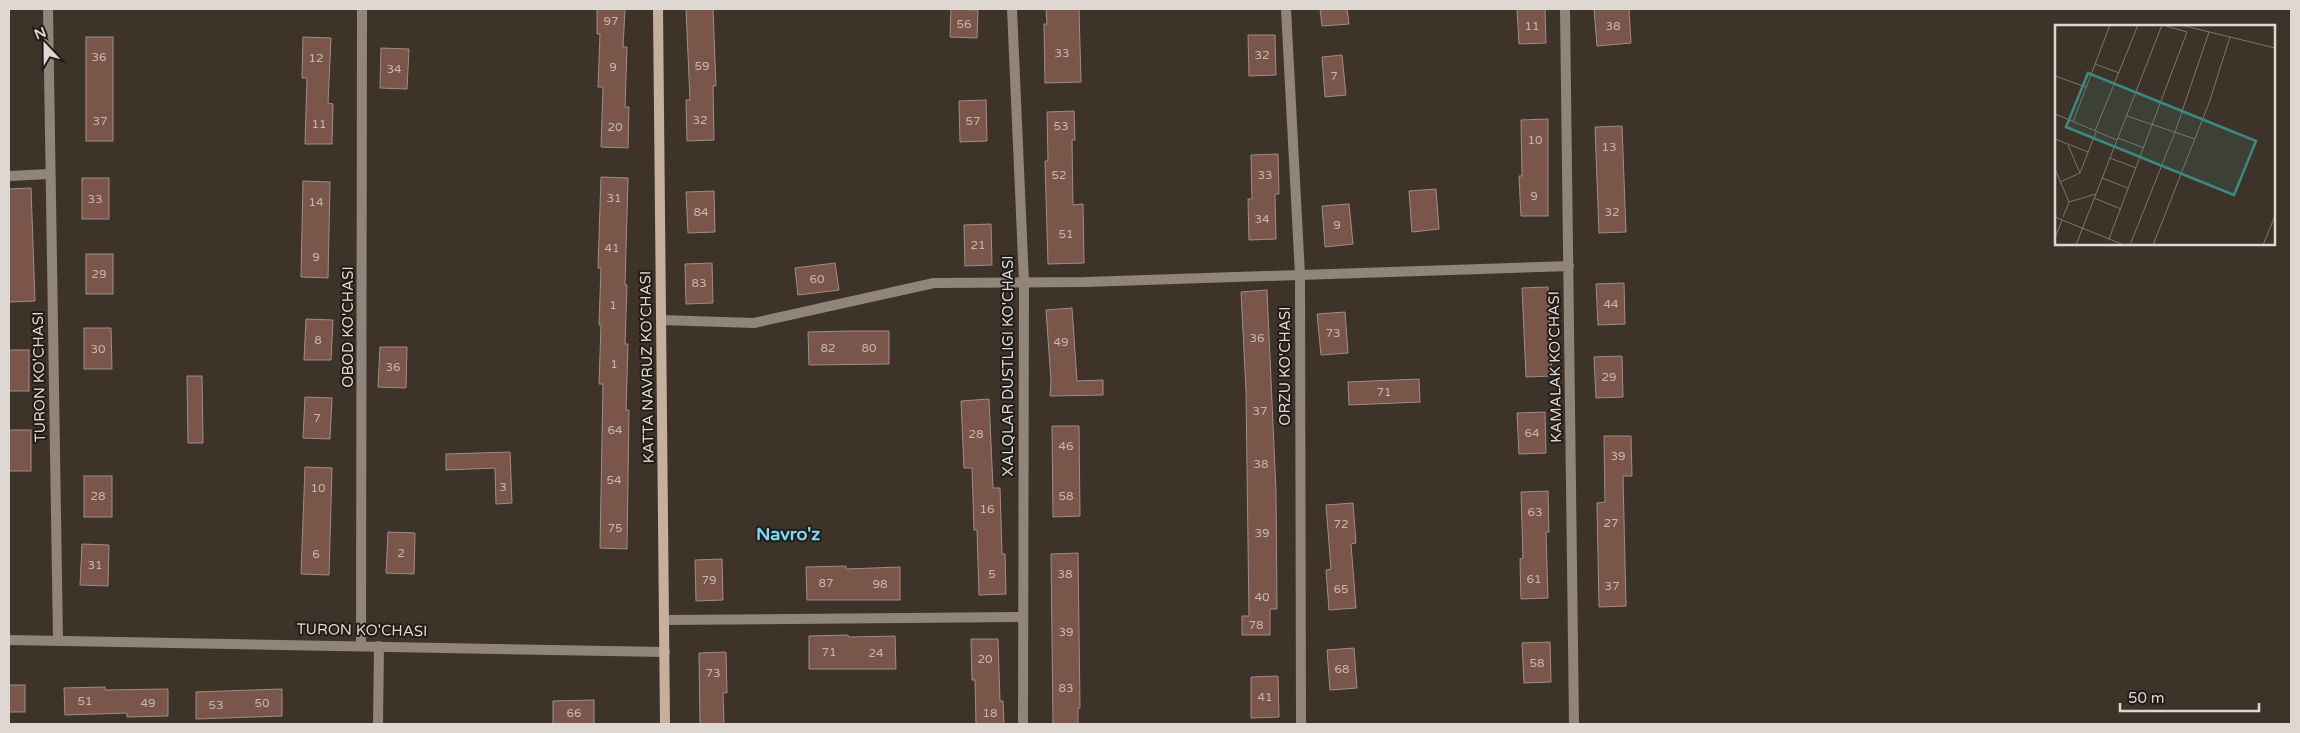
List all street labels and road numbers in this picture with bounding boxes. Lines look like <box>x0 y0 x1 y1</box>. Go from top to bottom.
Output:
street label: XALQLAR DUSTLIGI KO'CHASI <box>999 255 1017 477</box>
street label: OBOD KO'CHASI <box>339 266 357 388</box>
street label: KATTA NAVRUZ KO'CHASI <box>636 271 658 463</box>
street label: KAMALAK KO'CHASI <box>1545 291 1565 443</box>
street label: ORZU KO'CHASI <box>1276 306 1294 426</box>
street label: TURON KO'CHASI <box>29 311 49 443</box>
street label: TURON KO'CHASI <box>296 620 428 640</box>

